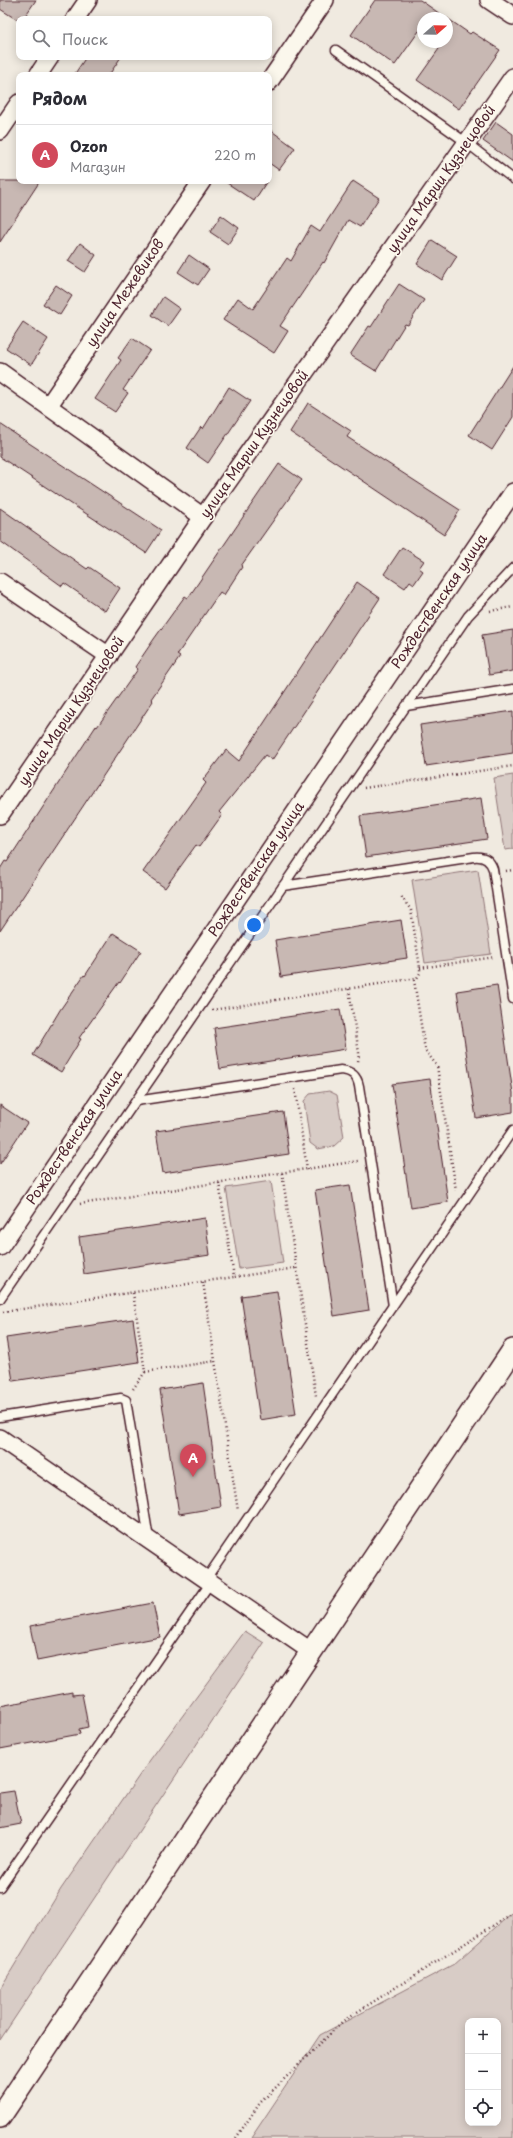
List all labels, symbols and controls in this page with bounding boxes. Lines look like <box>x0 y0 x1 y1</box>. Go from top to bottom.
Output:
north arrow <box>417 12 453 48</box>
search box <box>16 16 272 60</box>
icon: search <box>30 27 52 49</box>
text: Поиск <box>62 27 108 50</box>
text: Рядом <box>32 85 87 111</box>
street label: улица Марии Кузнецовой <box>381 100 500 257</box>
text: Ozon <box>70 134 108 157</box>
text: A <box>40 145 50 164</box>
text: 220 m <box>214 145 256 164</box>
text: Магазин <box>70 157 126 176</box>
street label: улица Межевиков <box>81 234 169 351</box>
street label: улица Марии Кузнецовой <box>194 365 313 522</box>
street label: Рождественская улица <box>385 529 492 673</box>
street label: улица Марии Кузнецовой <box>12 632 129 790</box>
street label: Рождественская улица <box>202 797 309 941</box>
your location <box>244 915 264 935</box>
street label: Рождественская улица <box>20 1065 127 1209</box>
pin: A <box>180 1444 206 1477</box>
map controls <box>465 2018 501 2126</box>
button: + <box>465 2018 501 2054</box>
button: − <box>465 2054 501 2090</box>
button: locate <box>465 2090 501 2126</box>

